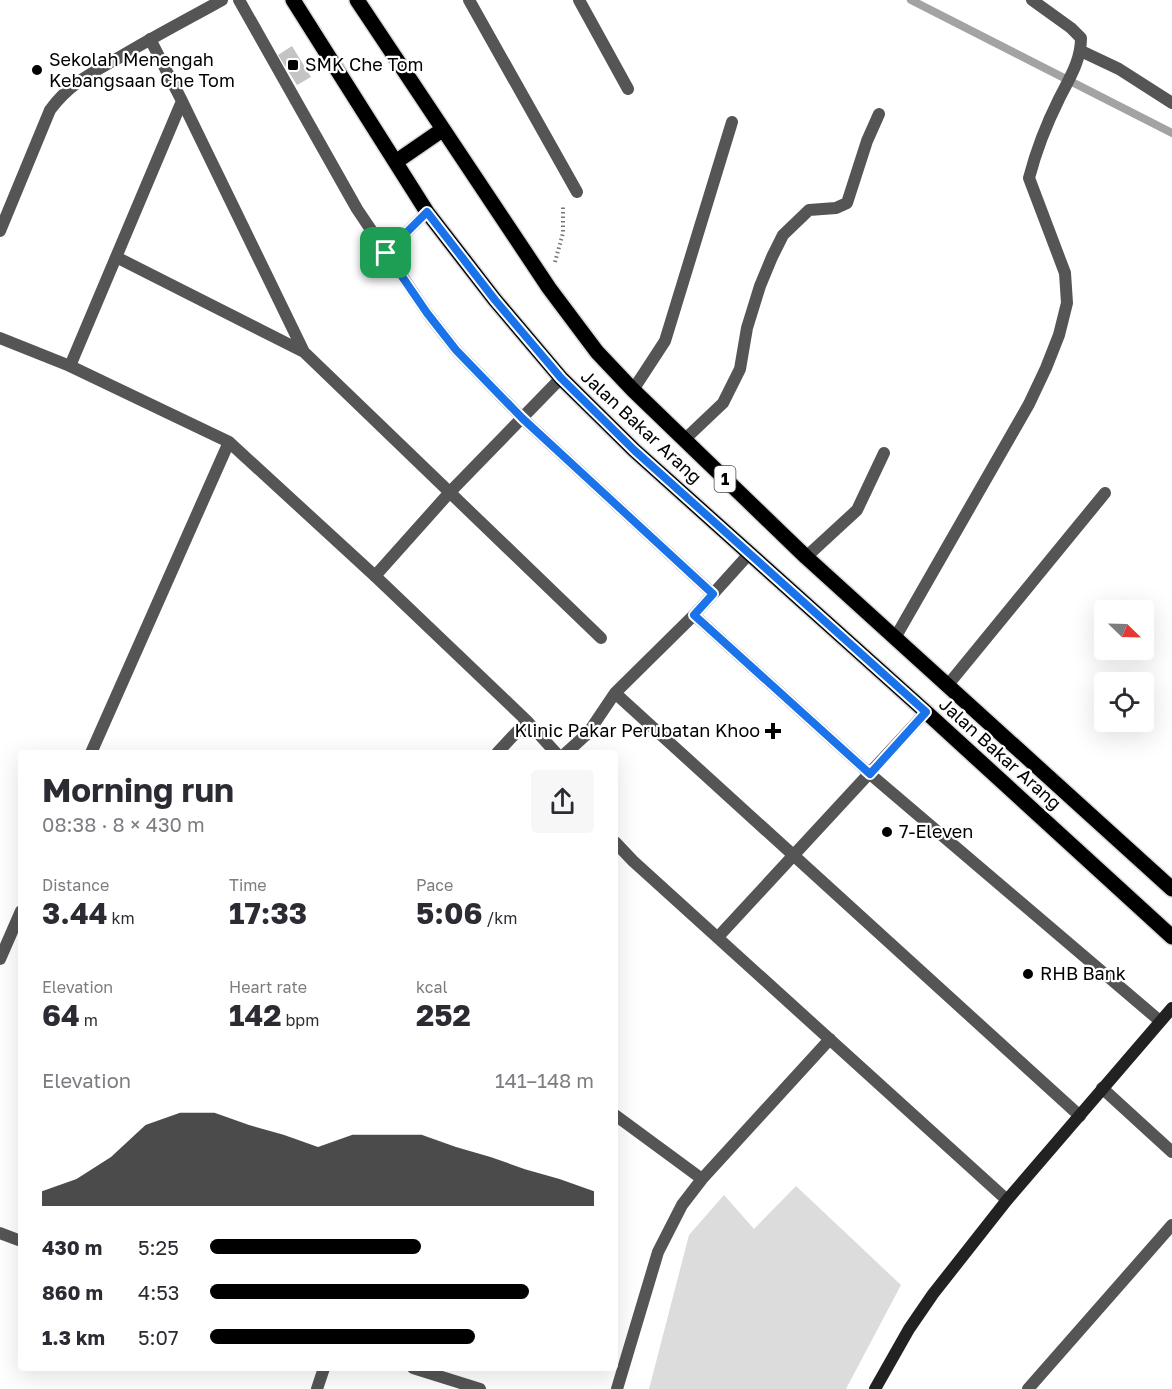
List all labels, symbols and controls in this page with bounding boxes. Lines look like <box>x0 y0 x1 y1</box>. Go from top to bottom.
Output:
place label: Sekolah Menengah Kebangsaan Che Tom <box>49 48 235 91</box>
place label: SMK Che Tom <box>305 53 423 75</box>
marker: SMK Che Tom <box>286 58 300 72</box>
marker: Sekolah Menengah Kebangsaan Che Tom <box>30 63 44 77</box>
pin <box>360 227 411 278</box>
icon: arrive <box>369 236 402 269</box>
street label: Jalan Bakar Arang <box>577 365 707 488</box>
road number: 1 <box>714 466 736 492</box>
north arrow <box>1094 600 1154 660</box>
map controls <box>1094 600 1154 732</box>
button: locate <box>1094 672 1154 732</box>
street label: Jalan Bakar Arang <box>935 693 1066 814</box>
place label: Klinic Pakar Perubatan Khoo <box>514 719 760 741</box>
marker: Klinic Pakar Perubatan Khoo <box>764 722 782 740</box>
text: Morning run <box>42 770 234 809</box>
button: share <box>531 770 594 833</box>
text: 08:38 · 8 × 430 m <box>42 812 205 836</box>
place label: 7-Eleven <box>899 820 973 842</box>
marker: 7-Eleven <box>880 825 894 839</box>
text: Distance <box>42 875 109 895</box>
text: Time <box>229 875 267 895</box>
text: Pace <box>416 875 453 895</box>
text: 3.44 <box>42 895 107 931</box>
text: 17:33 <box>229 895 307 931</box>
text: 5:06 <box>416 895 482 931</box>
text: km <box>107 908 135 928</box>
text: /km <box>482 908 517 928</box>
place label: RHB Bank <box>1040 962 1126 984</box>
marker: RHB Bank <box>1021 967 1035 981</box>
text: Elevation <box>42 977 113 997</box>
text: Heart rate <box>229 977 307 997</box>
text: kcal <box>416 977 448 997</box>
text: 64 <box>42 997 80 1033</box>
text: 142 <box>229 997 282 1033</box>
text: 252 <box>416 997 471 1033</box>
text: m <box>80 1010 98 1030</box>
text: bpm <box>282 1010 319 1030</box>
text: Elevation <box>42 1068 131 1092</box>
text: 141–148 m <box>495 1068 594 1092</box>
text: 430 m <box>42 1235 102 1259</box>
text: 5:25 <box>138 1235 179 1259</box>
text: 860 m <box>42 1280 103 1304</box>
text: 4:53 <box>138 1280 180 1304</box>
text: 1.3 km <box>42 1325 105 1349</box>
text: 5:07 <box>138 1325 179 1349</box>

